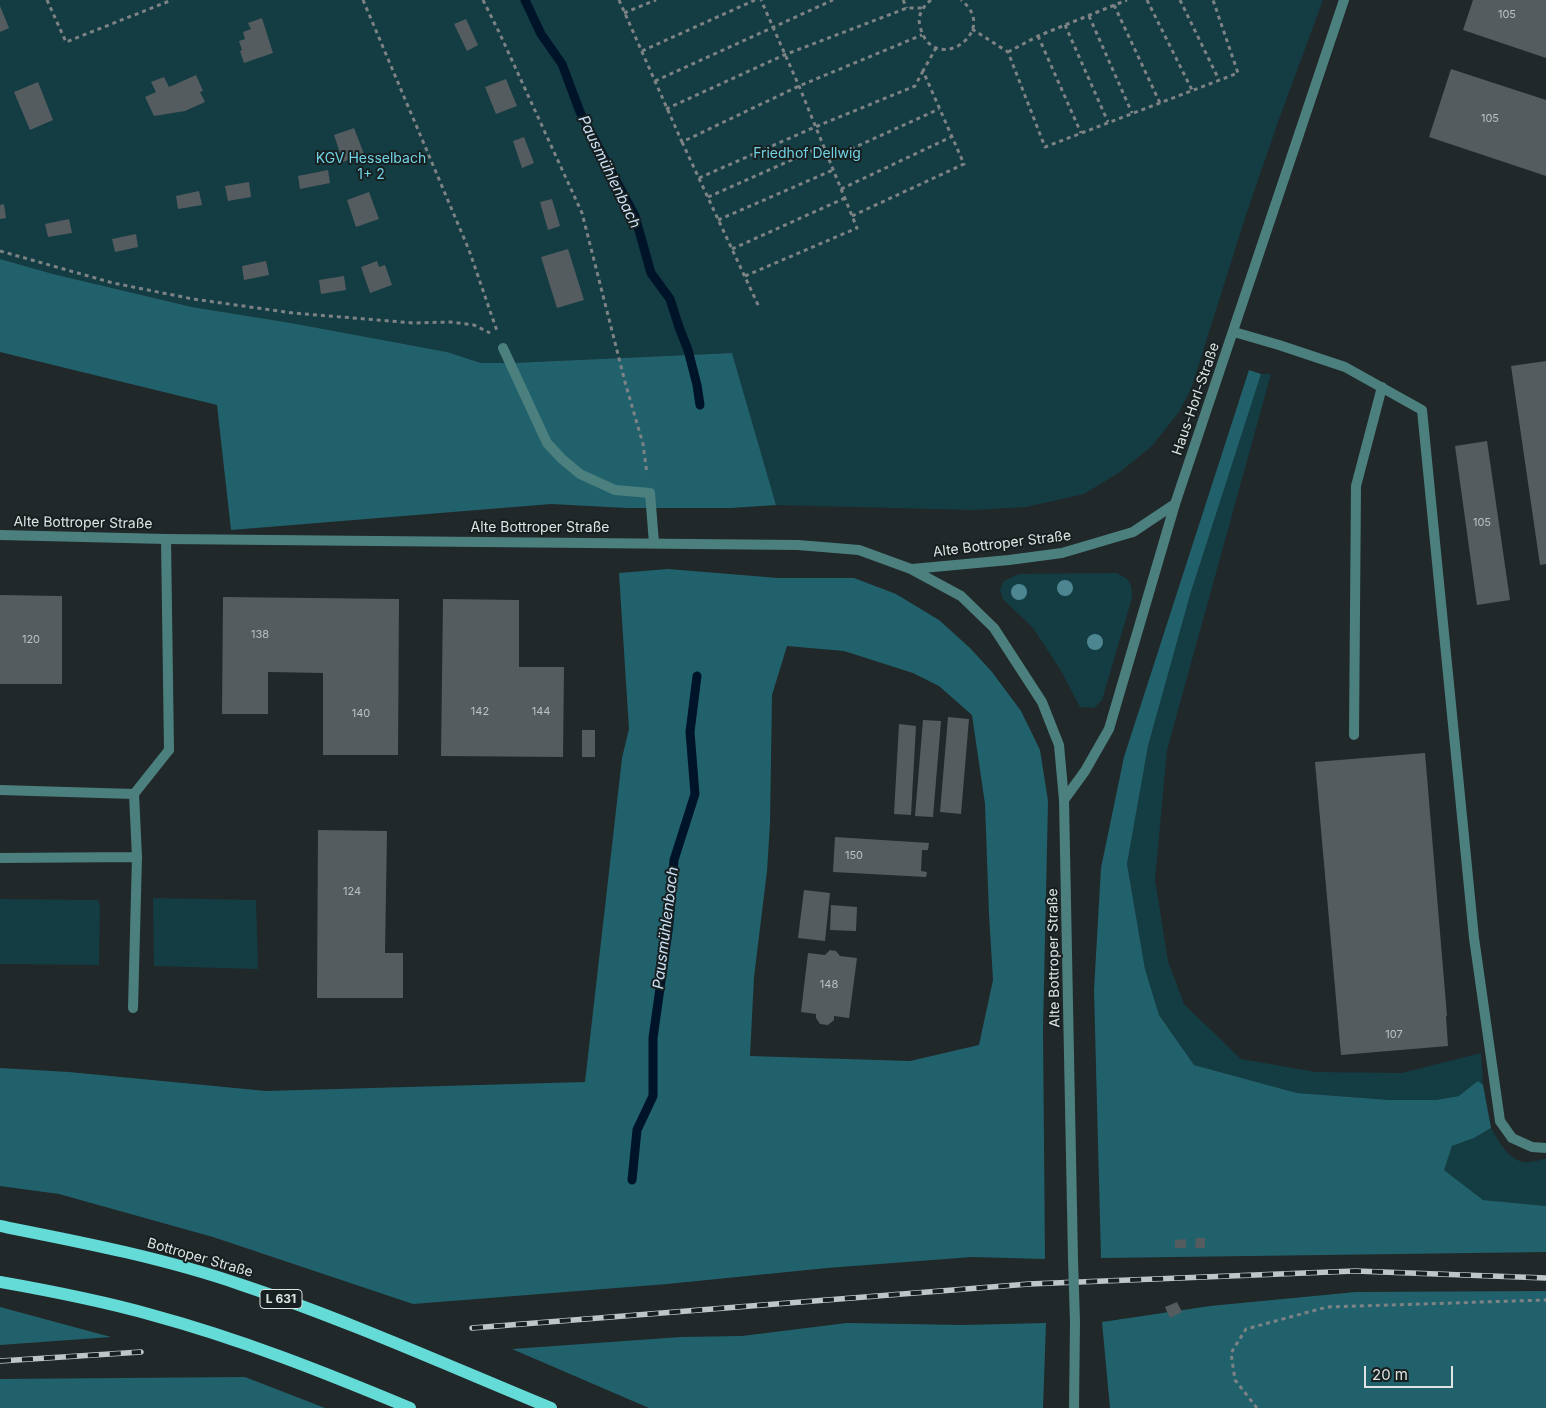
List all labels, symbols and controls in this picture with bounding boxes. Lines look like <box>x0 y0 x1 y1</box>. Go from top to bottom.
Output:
house number: 105 <box>1498 8 1516 22</box>
house number: 105 <box>1481 112 1499 126</box>
water label: Pausmühlenbach <box>574 113 644 231</box>
park label: Friedhof Dellwig <box>753 146 861 162</box>
park label: KGV Hesselbach 1+ 2 <box>316 151 426 184</box>
street label: Haus-Horl-Straße <box>1169 340 1223 458</box>
street label: Alte Bottroper Straße <box>13 513 153 533</box>
house number: 105 <box>1473 516 1491 530</box>
street label: Alte Bottroper Straße <box>470 520 610 536</box>
street label: Alte Bottroper Straße <box>932 527 1072 561</box>
house number: 138 <box>251 628 269 642</box>
house number: 120 <box>22 633 40 647</box>
house number: 142 <box>471 705 489 719</box>
house number: 144 <box>532 705 550 719</box>
house number: 140 <box>352 707 370 721</box>
house number: 150 <box>845 849 863 863</box>
water label: Pausmühlenbach <box>650 866 682 990</box>
house number: 124 <box>343 885 361 899</box>
street label: Alte Bottroper Straße <box>1044 888 1064 1028</box>
house number: 148 <box>820 978 838 992</box>
house number: 107 <box>1385 1028 1403 1042</box>
street label: Bottroper Straße <box>145 1235 255 1281</box>
road number: L 631 <box>260 1290 302 1308</box>
scale bar <box>1366 1356 1455 1388</box>
text: 20 m <box>1372 1365 1408 1384</box>

